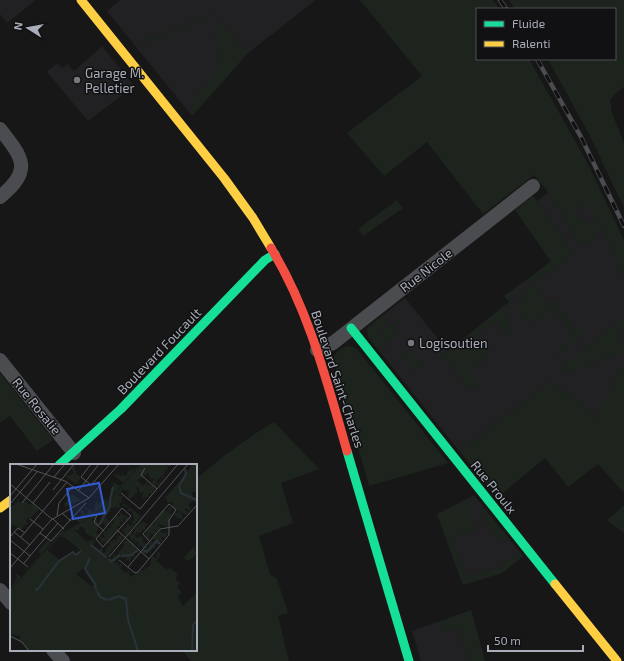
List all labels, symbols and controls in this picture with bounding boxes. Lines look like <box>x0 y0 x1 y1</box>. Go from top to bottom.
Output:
north arrow <box>8 8 48 48</box>
legend <box>476 8 616 60</box>
text: Fluide <box>512 16 545 30</box>
text: N <box>11 21 25 31</box>
text: Ralenti <box>512 36 551 50</box>
place label: Garage M. Pelletier <box>85 65 144 96</box>
marker: Garage M. Pelletier <box>72 75 82 85</box>
street label: Rue Nicole <box>397 245 455 295</box>
street label: Boulevard Foucault <box>114 304 204 398</box>
street label: Boulevard Saint-Charles <box>308 308 368 450</box>
place label: Logisoutien <box>419 335 488 351</box>
marker: Logisoutien <box>406 338 416 348</box>
street label: Rue Rosalie <box>9 374 65 438</box>
street label: Rue Proulx <box>468 457 520 517</box>
inset map <box>10 464 197 651</box>
scale bar <box>488 627 583 653</box>
text: 50 m <box>494 633 521 647</box>

